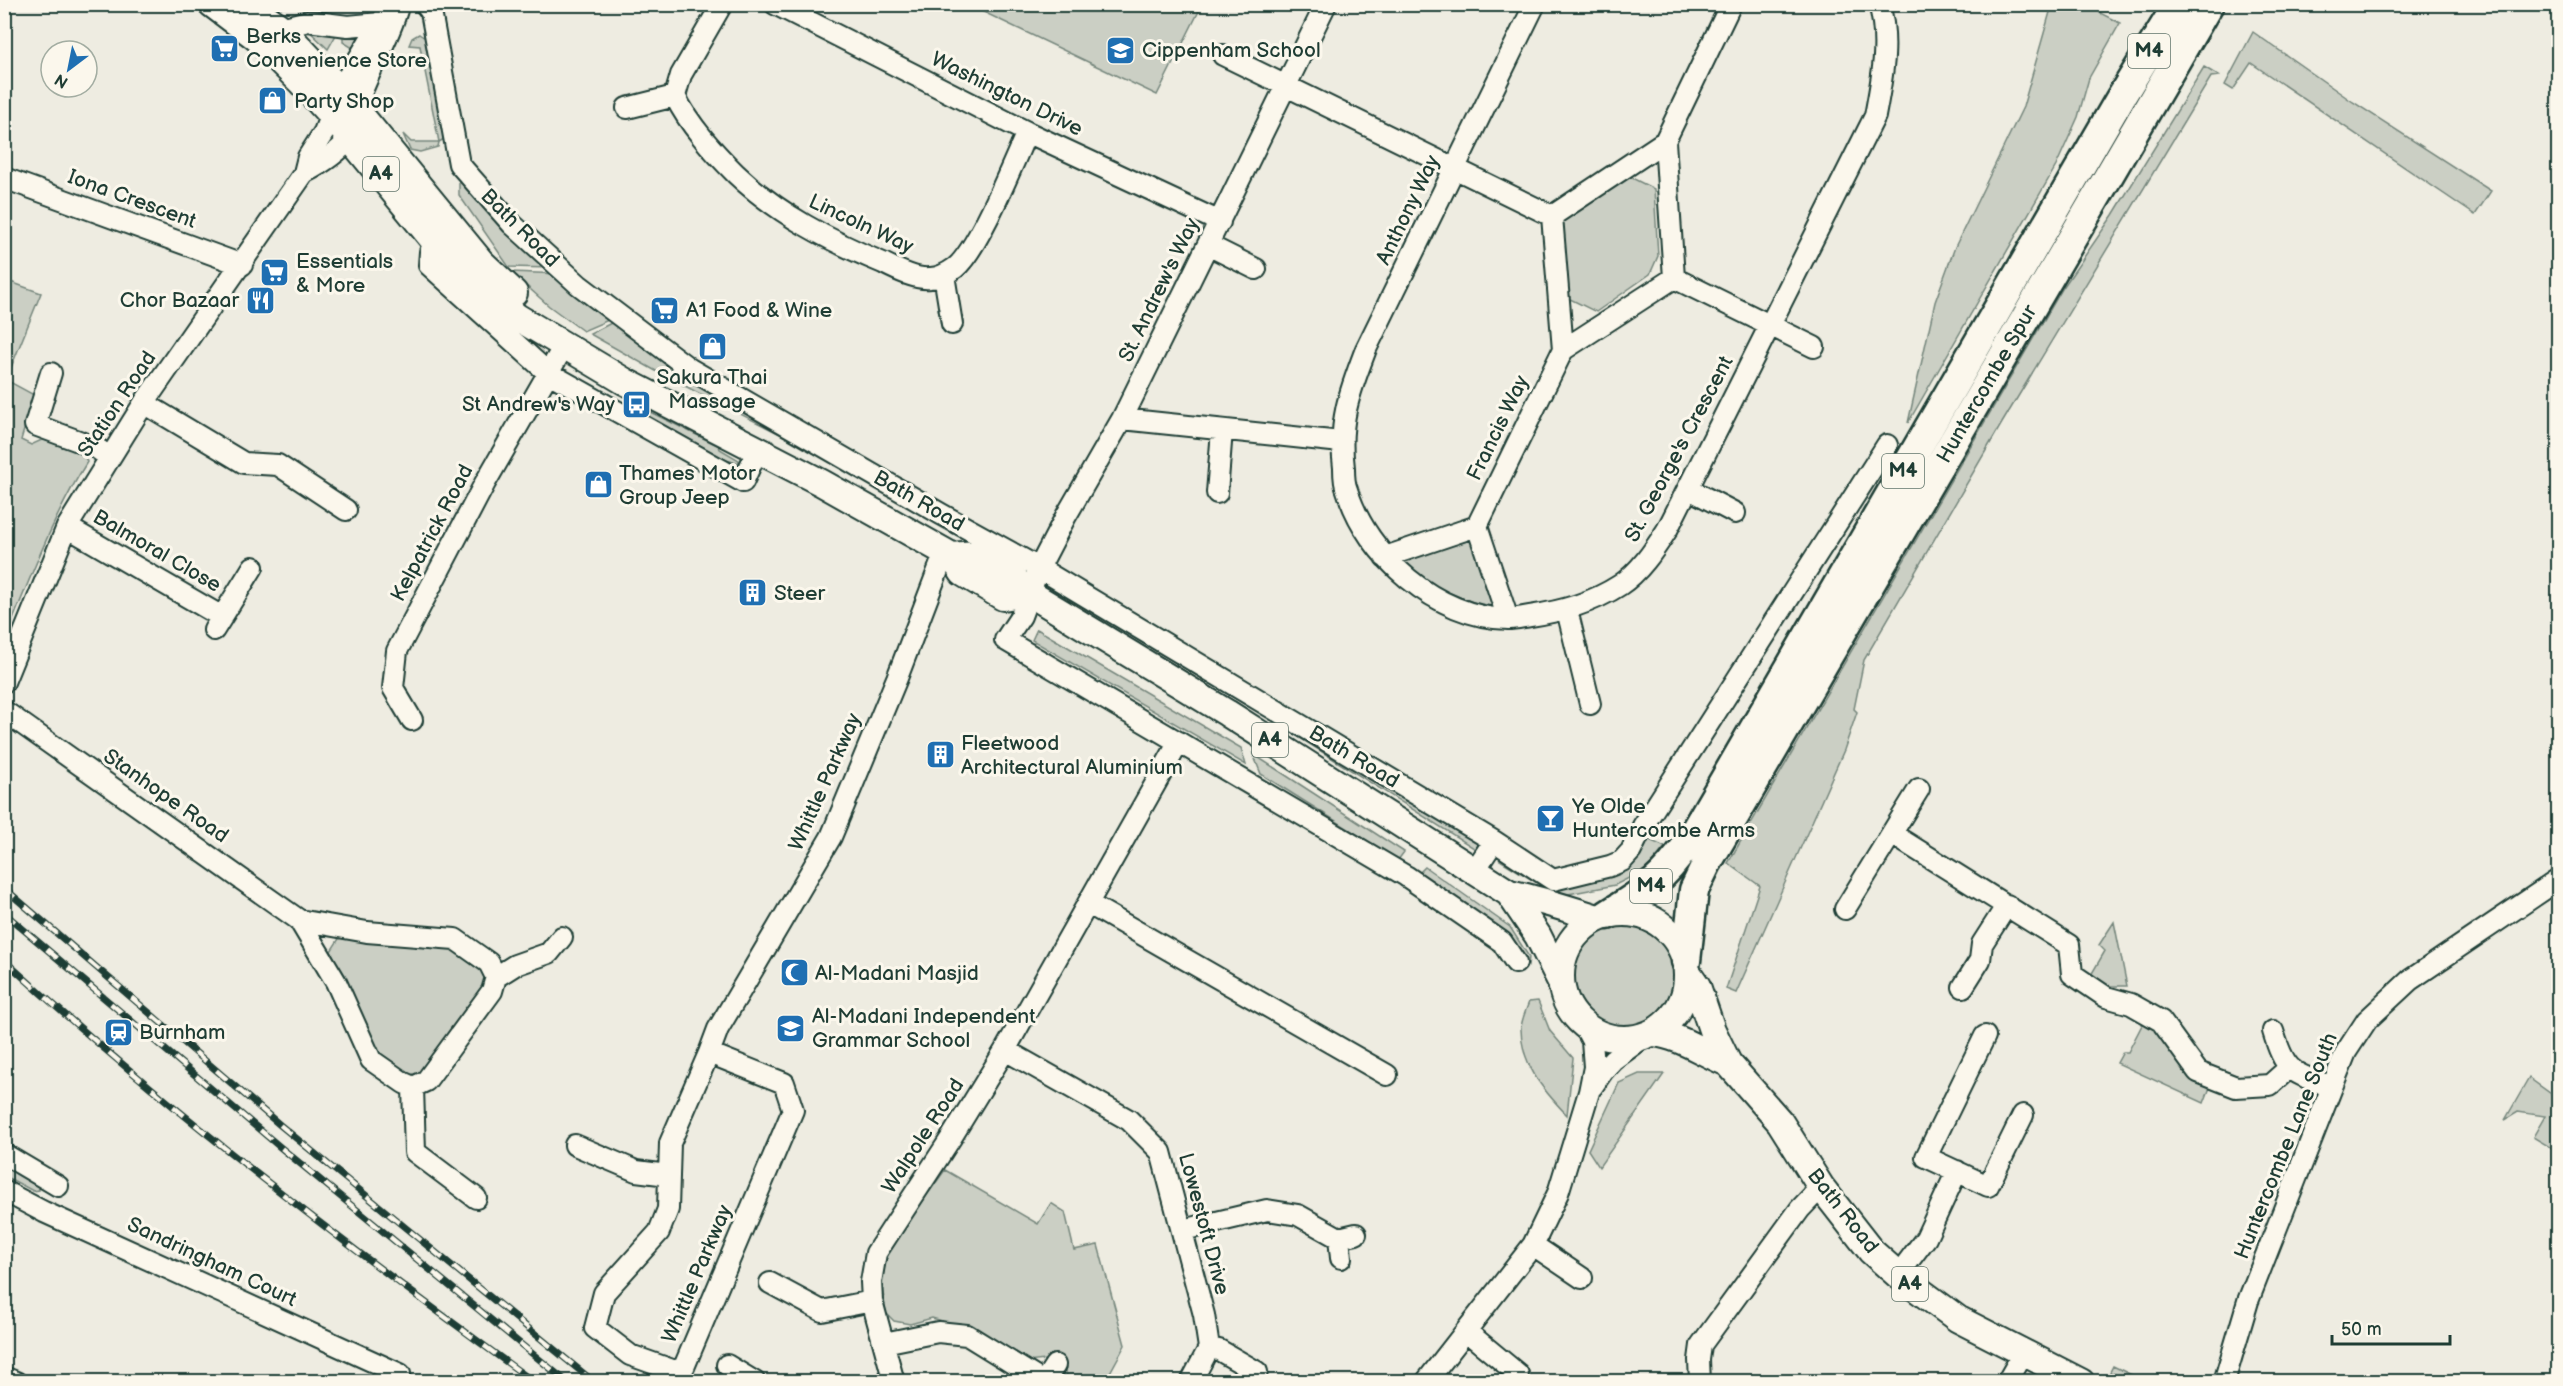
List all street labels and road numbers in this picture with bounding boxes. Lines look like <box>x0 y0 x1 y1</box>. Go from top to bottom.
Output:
road number: M4 <box>2128 34 2170 68</box>
street label: Washington Drive <box>927 47 1087 141</box>
street label: Anthony Way <box>1371 151 1445 269</box>
road number: A4 <box>363 157 399 191</box>
street label: Iona Crescent <box>64 164 200 234</box>
street label: Bath Road <box>476 184 564 272</box>
street label: Lincoln Way <box>805 189 918 259</box>
street label: St. Andrew's Way <box>1113 213 1205 366</box>
street label: Huntercombe Spur <box>1932 300 2043 468</box>
street label: Station Road <box>73 346 161 462</box>
street label: St. George's Crescent <box>1619 351 1739 546</box>
street label: Francis Way <box>1462 371 1534 485</box>
road number: M4 <box>1882 454 1924 488</box>
street label: Kelpatrick Road <box>385 460 479 606</box>
street label: Bath Road <box>869 465 969 537</box>
street label: Balmoral Close <box>88 504 226 598</box>
street label: Whittle Parkway <box>784 709 867 855</box>
street label: Bath Road <box>1304 720 1404 794</box>
road number: A4 <box>1252 723 1288 757</box>
street label: Stanhope Road <box>99 744 233 848</box>
road number: M4 <box>1630 869 1672 903</box>
street label: Huntercombe Lane South <box>2229 1029 2343 1263</box>
street label: Walpole Road <box>877 1074 969 1198</box>
street label: Lowestoft Drive <box>1173 1150 1235 1298</box>
street label: Bath Road <box>1802 1164 1884 1258</box>
street label: Whittle Parkway <box>657 1201 738 1347</box>
street label: Sandringham Court <box>123 1212 301 1312</box>
road number: A4 <box>1892 1267 1928 1301</box>

